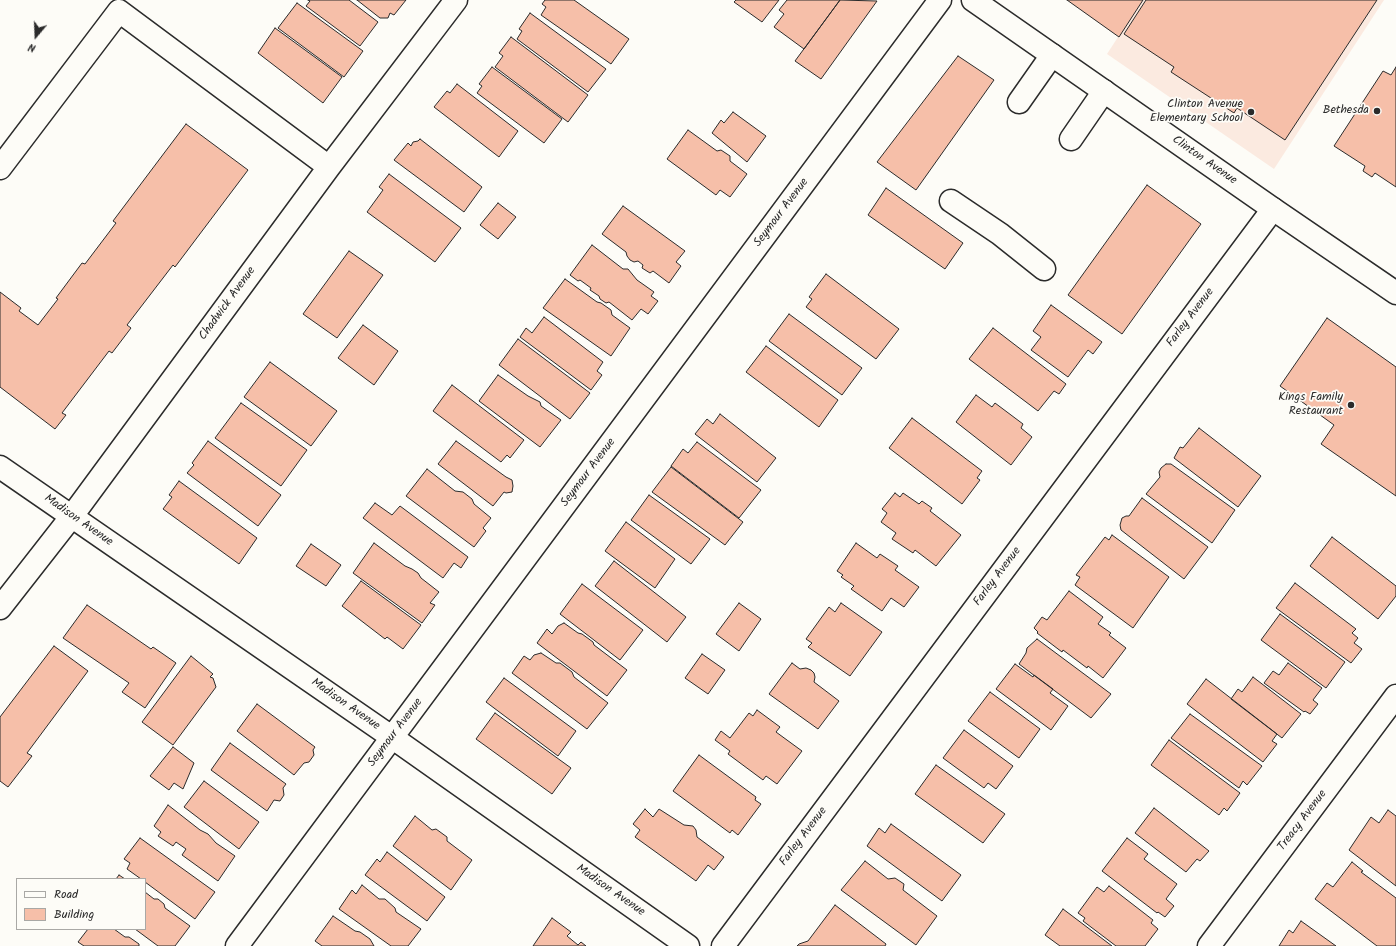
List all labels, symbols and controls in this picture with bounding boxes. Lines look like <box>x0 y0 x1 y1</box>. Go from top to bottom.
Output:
north arrow <box>16 16 56 56</box>
text: N <box>26 38 38 57</box>
place label: Clinton Avenue Elementary School <box>1150 98 1243 126</box>
place label: Bethesda <box>1323 104 1369 118</box>
marker: Bethesda <box>1372 106 1382 116</box>
marker: Clinton Avenue Elementary School <box>1246 107 1256 117</box>
street label: Clinton Avenue <box>1169 133 1239 189</box>
street label: Seymour Avenue <box>751 176 813 250</box>
street label: Chadwick Avenue <box>197 264 259 344</box>
street label: Farley Avenue <box>1164 286 1218 350</box>
place label: Kings Family Restaurant <box>1278 391 1343 419</box>
marker: Kings Family Restaurant <box>1346 400 1356 410</box>
street label: Seymour Avenue <box>558 436 620 510</box>
street label: Madison Avenue <box>41 492 115 550</box>
street label: Farley Avenue <box>971 545 1025 609</box>
street label: Madison Avenue <box>308 676 382 734</box>
street label: Seymour Avenue <box>365 696 427 770</box>
street label: Treacy Avenue <box>1275 788 1331 854</box>
street label: Farley Avenue <box>777 805 831 869</box>
street label: Madison Avenue <box>573 862 647 920</box>
legend <box>16 878 146 930</box>
text: Road <box>54 885 78 904</box>
text: Building <box>54 905 94 924</box>

